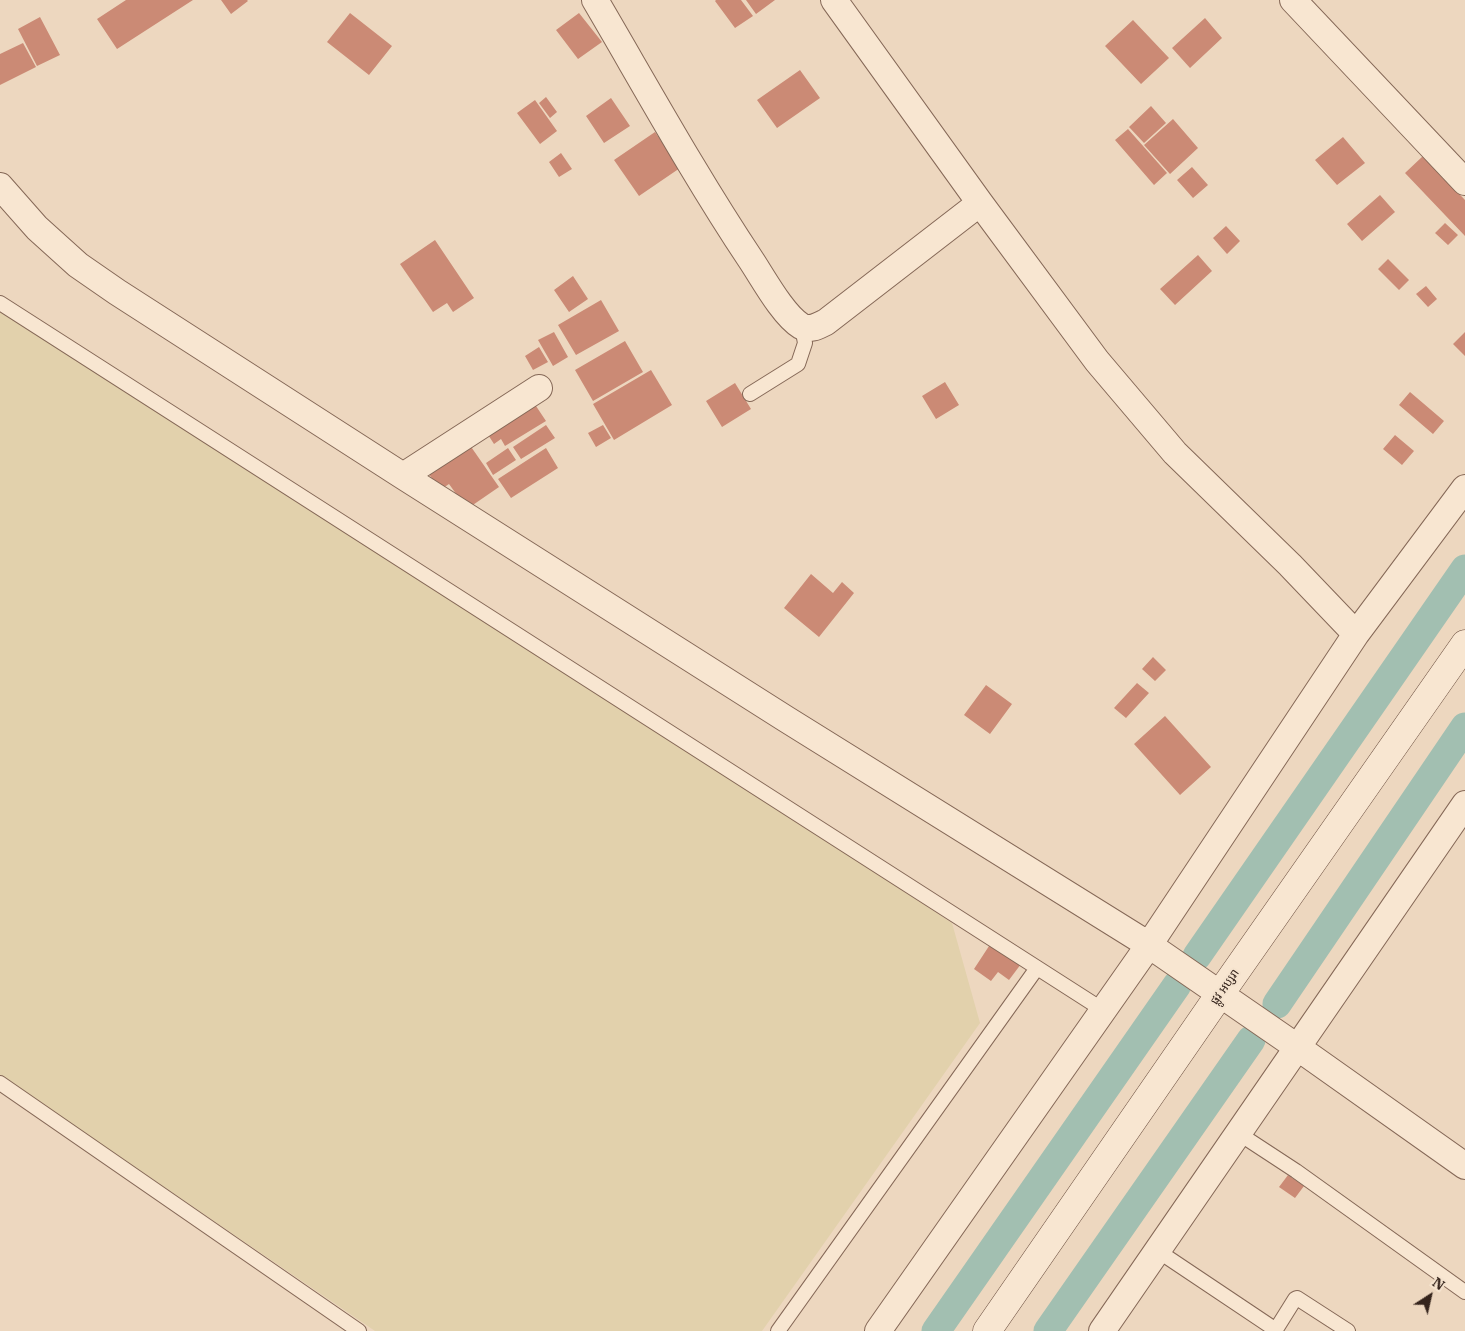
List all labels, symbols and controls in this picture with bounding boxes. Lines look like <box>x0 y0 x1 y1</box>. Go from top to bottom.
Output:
street label: ផ្លូវ អប្សរា <box>1207 966 1243 1008</box>
north arrow <box>1405 1271 1455 1321</box>
text: N <box>1429 1273 1448 1294</box>

